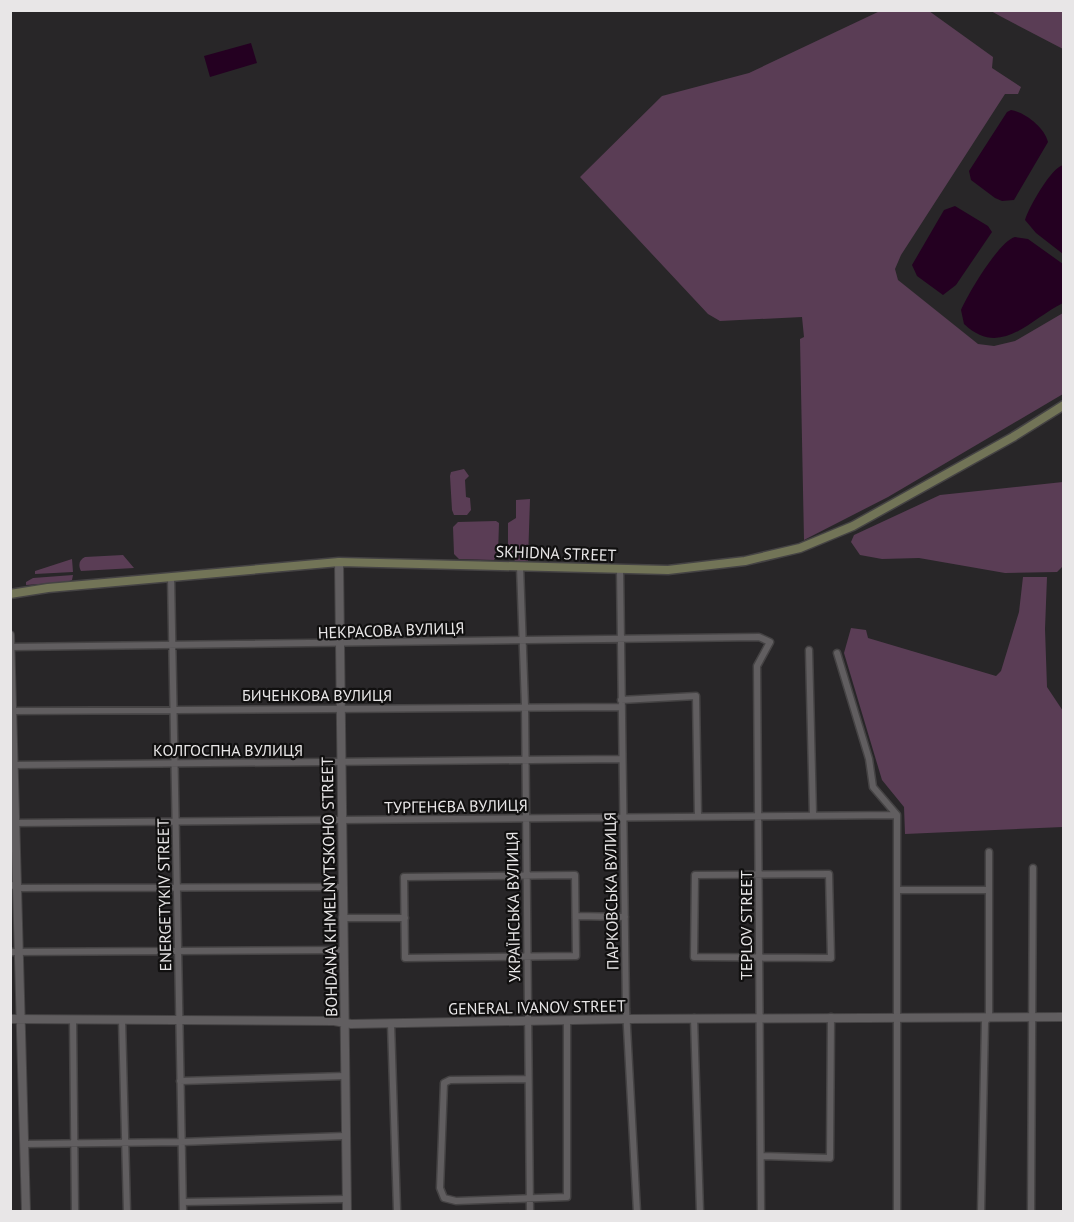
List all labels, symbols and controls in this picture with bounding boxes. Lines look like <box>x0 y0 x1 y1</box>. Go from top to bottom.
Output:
street label: SKHIDNA STREET <box>495 541 617 565</box>
street label: НЕКРАСОВА ВУЛИЦЯ <box>317 617 465 643</box>
street label: БИЧЕНКОВА ВУЛИЦЯ <box>242 685 392 705</box>
street label: КОЛГОСПНА ВУЛИЦЯ <box>153 740 303 760</box>
street label: BOHDANA KHMELNYTSKOHO STREET <box>317 757 341 1017</box>
street label: ТУРГЕНЄВА ВУЛИЦЯ <box>384 795 528 817</box>
street label: ПАРКОВСЬКА ВУЛИЦЯ <box>600 812 622 970</box>
street label: ENERGETYKIV STREET <box>153 818 175 972</box>
street label: УКРАЇНСЬКА ВУЛИЦЯ <box>502 831 524 983</box>
street label: TEPLOV STREET <box>736 870 756 980</box>
street label: GENERAL IVANOV STREET <box>448 995 626 1019</box>

